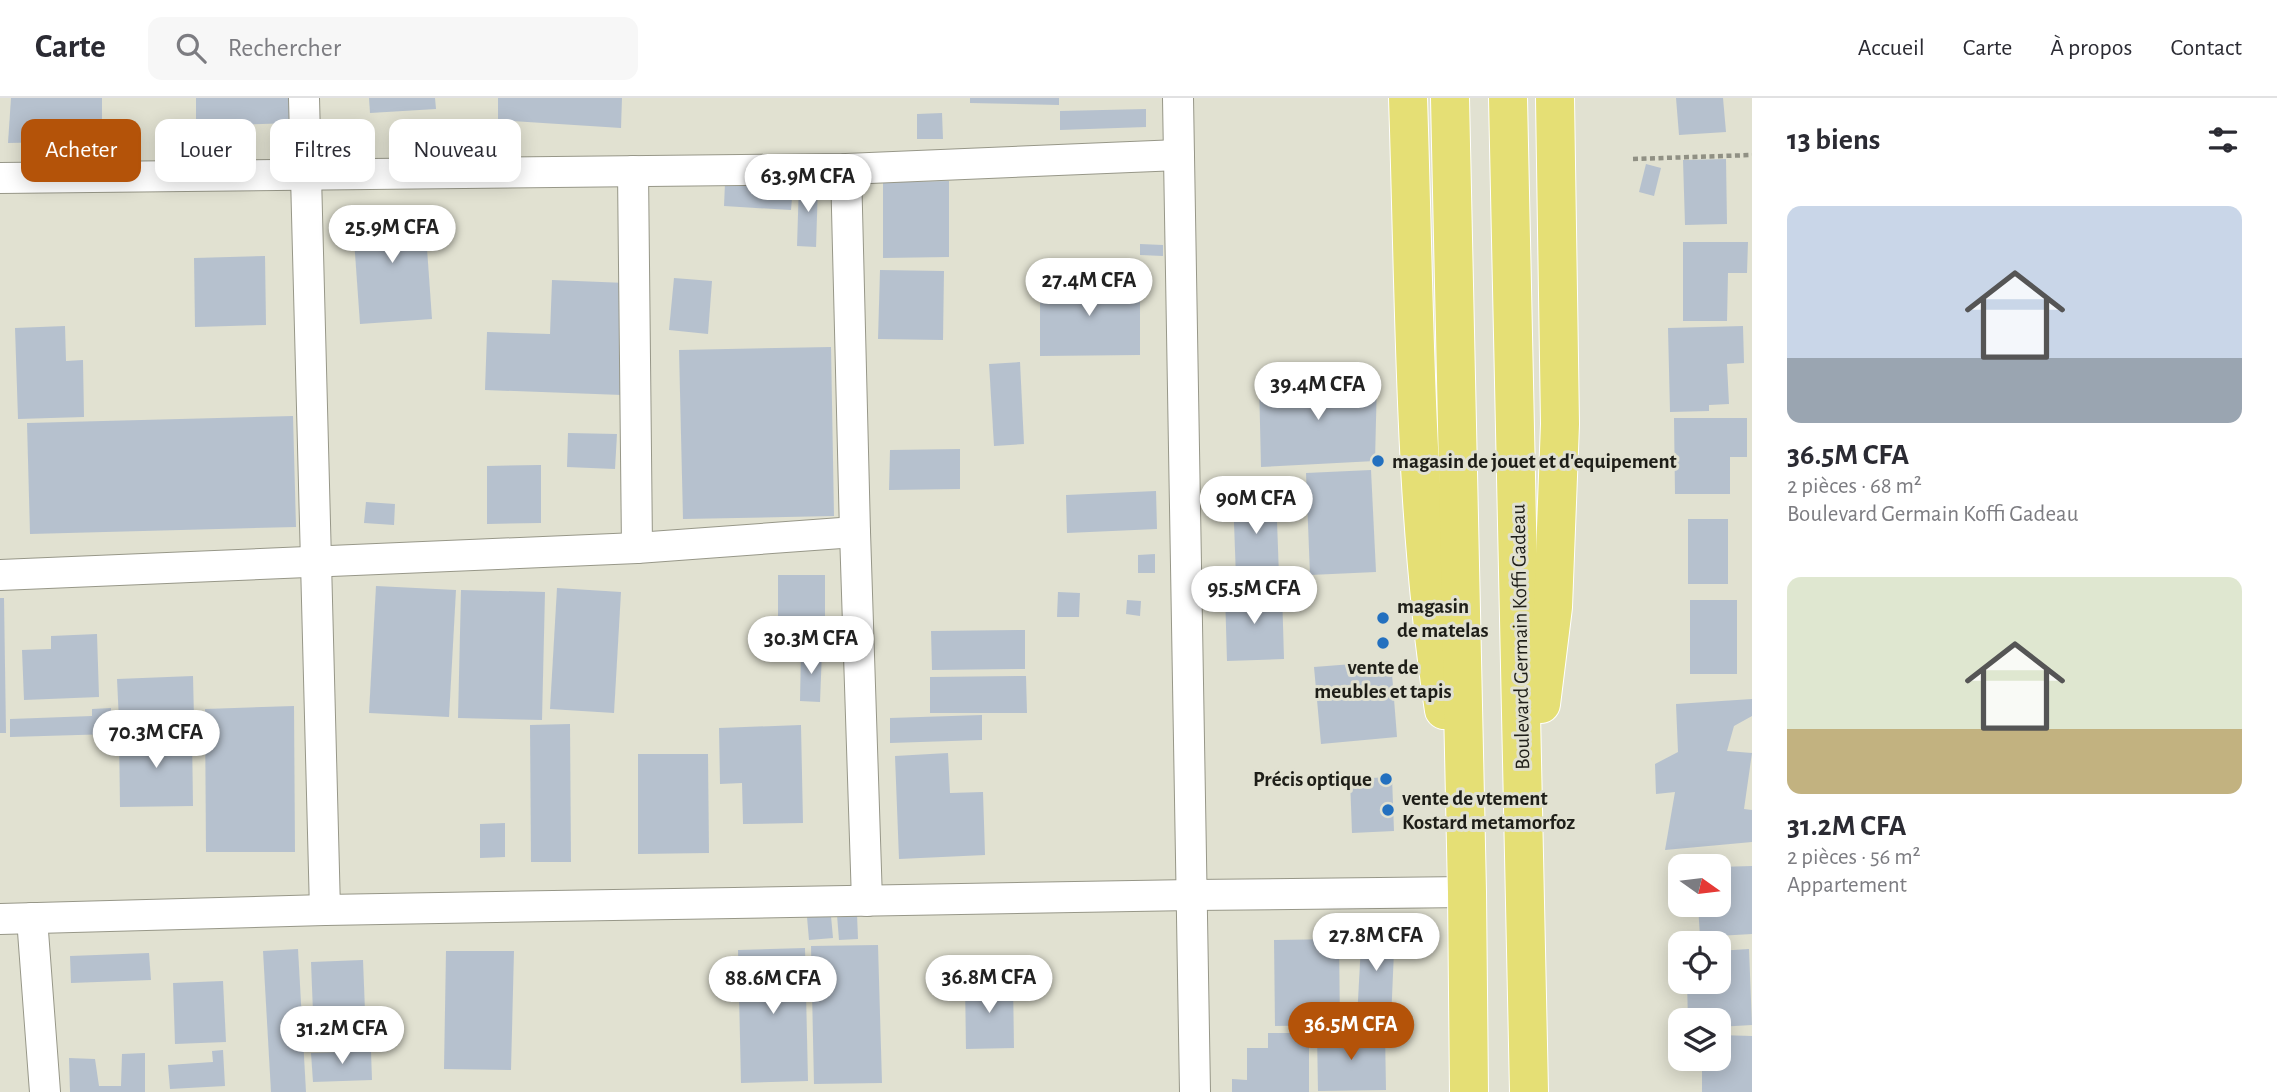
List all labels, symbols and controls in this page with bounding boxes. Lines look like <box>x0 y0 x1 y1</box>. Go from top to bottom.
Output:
search box <box>148 17 638 80</box>
icon: search <box>172 29 210 67</box>
text: Carte <box>35 31 106 64</box>
text: Rechercher <box>228 35 341 61</box>
text: Accueil <box>1858 36 1925 60</box>
text: Carte <box>1963 36 2012 60</box>
text: À propos <box>2050 36 2132 60</box>
text: Contact <box>2170 36 2242 60</box>
chip: Acheter <box>21 119 141 182</box>
chip: Louer <box>155 119 256 182</box>
chip: Filtres <box>270 119 375 182</box>
chip: Nouveau <box>389 119 521 182</box>
icon: filters <box>2204 121 2242 159</box>
text: 13 biens <box>1787 125 1880 155</box>
pin: 63.9M CFA <box>728 155 888 214</box>
text: 63.9M CFA <box>761 165 855 188</box>
pin: 25.9M CFA <box>312 206 472 265</box>
text: 25.9M CFA <box>345 216 439 239</box>
icon: home <box>1952 252 2078 378</box>
pin: 27.4M CFA <box>1009 258 1169 318</box>
text: 27.4M CFA <box>1041 269 1137 292</box>
pin: 39.4M CFA <box>1238 362 1398 422</box>
text: 39.4M CFA <box>1270 373 1366 396</box>
text: 36.5M CFA <box>1787 440 1909 470</box>
place label: magasin de jouet et d'equipement <box>1392 451 1677 472</box>
marker: magasin de jouet et d'equipement <box>1370 453 1386 469</box>
text: 2 pièces · 68 m² <box>1787 475 1922 498</box>
pin: 90M CFA <box>1191 476 1321 536</box>
text: 90M CFA <box>1216 487 1296 510</box>
text: Boulevard Germain Koffi Gadeau <box>1787 503 2078 526</box>
street label: Boulevard Germain Koffi Gadeau <box>1508 504 1533 770</box>
pin: 95.5M CFA <box>1174 566 1334 626</box>
text: 95.5M CFA <box>1207 577 1301 600</box>
place label: magasin de matelas <box>1397 596 1489 641</box>
marker: magasin de matelas <box>1375 610 1391 626</box>
pin: 30.3M CFA <box>731 616 891 676</box>
icon: home <box>1952 623 2078 749</box>
text: 30.3M CFA <box>764 627 858 650</box>
marker: vente de meubles et tapis <box>1375 635 1391 651</box>
place label: vente de meubles et tapis <box>1314 657 1452 702</box>
pin: 70.3M CFA <box>76 710 236 770</box>
text: 70.3M CFA <box>109 721 203 744</box>
place label: Précis optique <box>1253 769 1372 790</box>
marker: Précis optique <box>1378 771 1394 787</box>
place label: vente de vtement Kostard metamorfoz <box>1402 788 1575 833</box>
marker: vente de vtement Kostard metamorfoz <box>1380 802 1396 818</box>
text: 31.2M CFA <box>1787 811 1907 841</box>
text: 2 pièces · 56 m² <box>1787 846 1921 869</box>
north arrow <box>1668 854 1731 917</box>
map controls <box>1668 854 1731 1071</box>
text: Appartement <box>1787 874 1907 897</box>
pin: 27.8M CFA <box>1296 914 1456 973</box>
text: 27.8M CFA <box>1329 924 1423 947</box>
button: locate <box>1668 931 1731 994</box>
pin: 88.6M CFA <box>693 956 853 1016</box>
pin: 36.8M CFA <box>909 956 1069 1015</box>
text: 36.8M CFA <box>941 966 1037 989</box>
text: 88.6M CFA <box>725 967 821 990</box>
pin: 36.5M CFA <box>1271 1002 1431 1062</box>
pin: 31.2M CFA <box>262 1006 422 1066</box>
button: layers <box>1668 1008 1731 1071</box>
text: 36.5M CFA <box>1304 1013 1398 1036</box>
text: 31.2M CFA <box>296 1017 388 1040</box>

